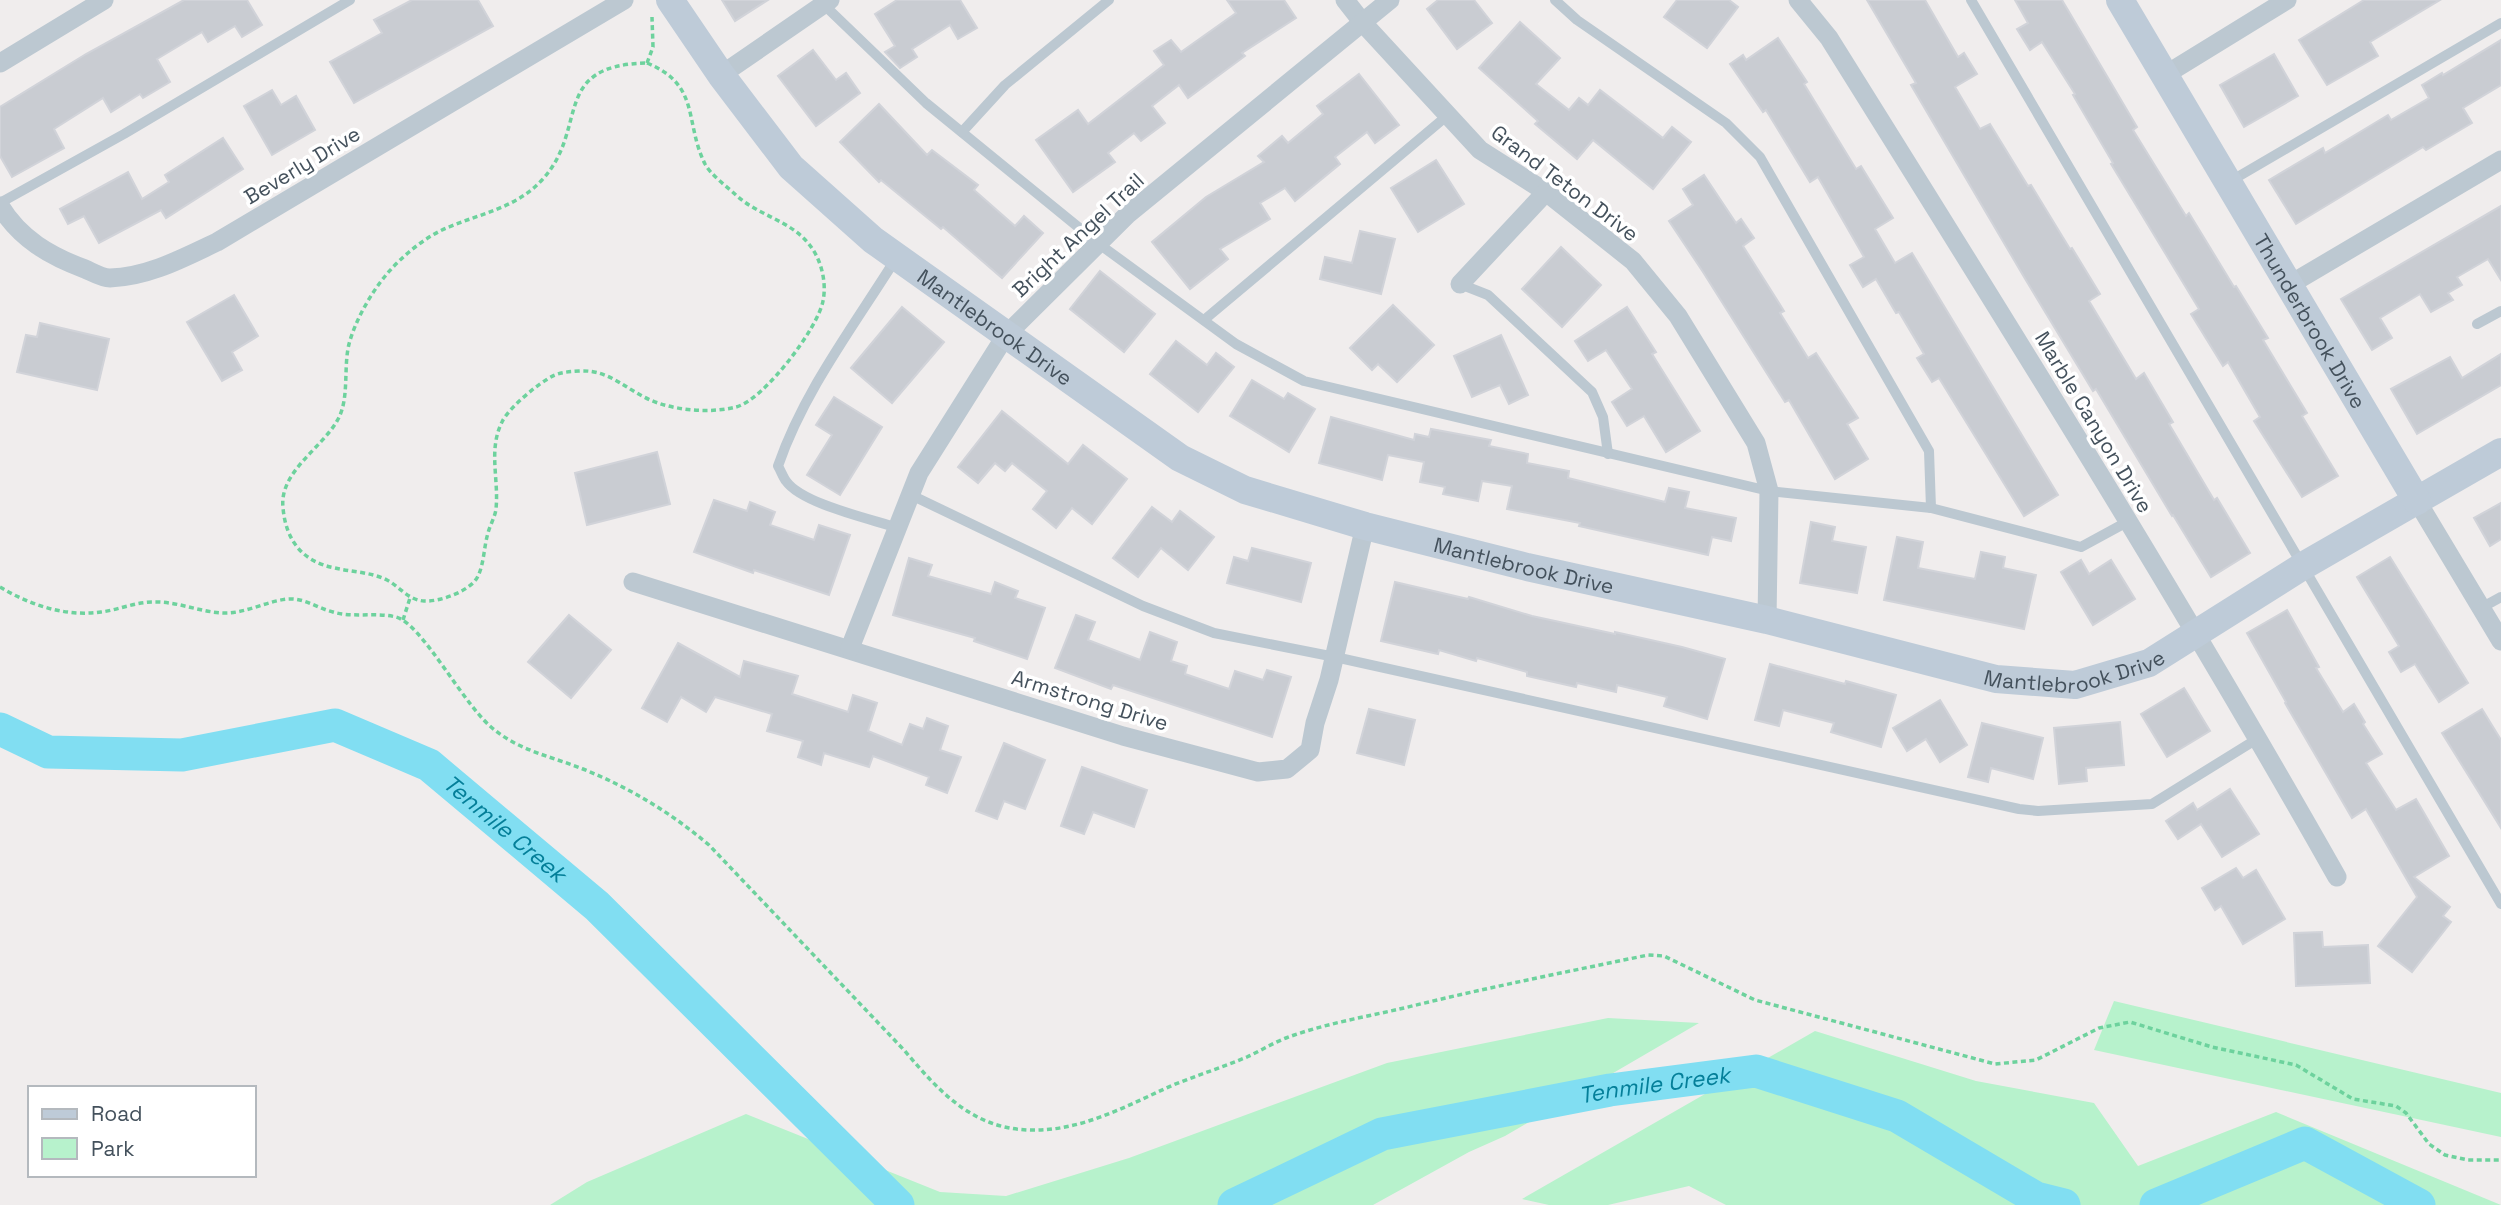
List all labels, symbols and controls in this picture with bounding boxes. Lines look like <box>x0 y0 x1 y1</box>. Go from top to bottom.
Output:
street label: Grand Teton Drive <box>1486 119 1644 247</box>
street label: Beverly Drive <box>239 120 365 210</box>
street label: Bright Angel Trail <box>1006 167 1150 303</box>
street label: Thunderbrook Drive <box>2248 228 2373 413</box>
street label: Mantlebrook Drive <box>912 262 1078 391</box>
street label: Marble Canyon Drive <box>2029 326 2159 518</box>
street label: Mantlebrook Drive <box>1431 530 1616 599</box>
street label: Mantlebrook Drive <box>1981 643 2170 699</box>
street label: Armstrong Drive <box>1008 663 1172 737</box>
water label: Tenmile Creek <box>437 768 575 891</box>
water label: Tenmile Creek <box>1576 1059 1734 1111</box>
legend <box>28 1086 256 1177</box>
text: Road <box>91 1100 143 1127</box>
text: Park <box>91 1135 135 1162</box>

